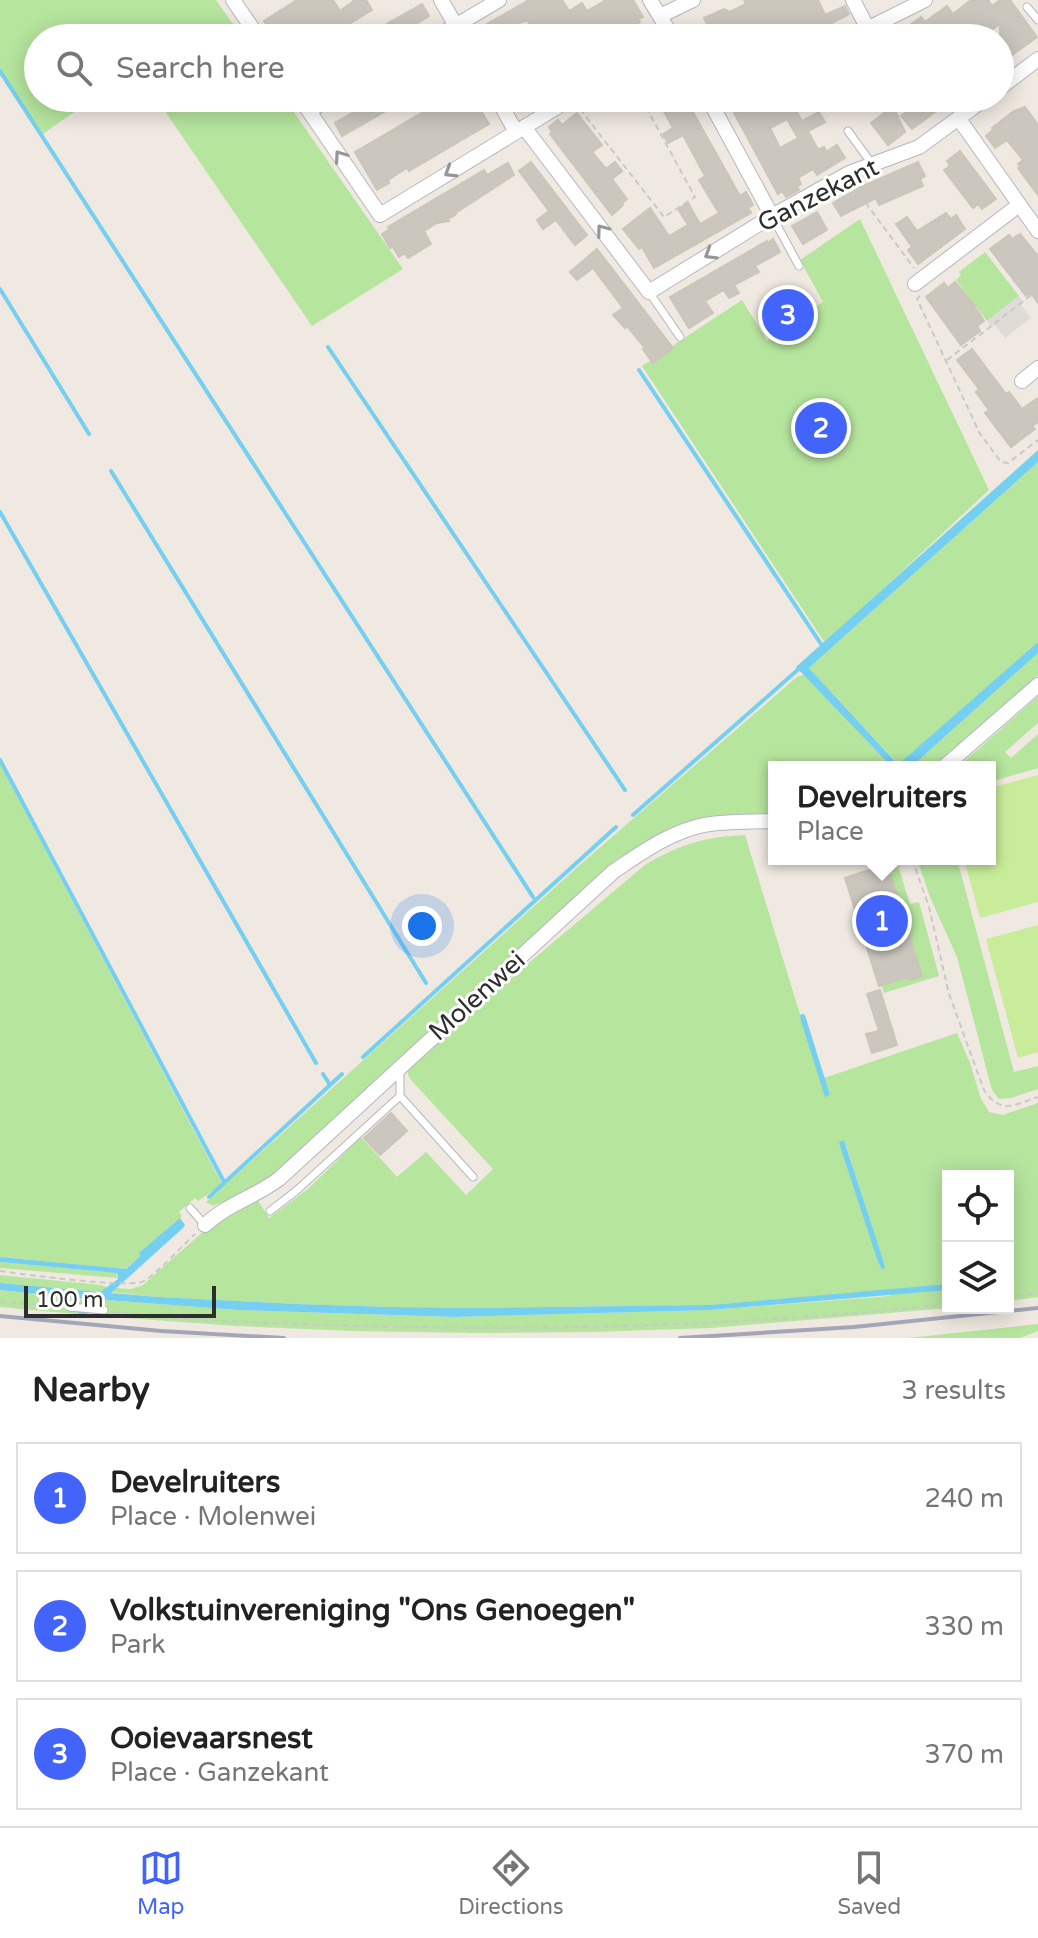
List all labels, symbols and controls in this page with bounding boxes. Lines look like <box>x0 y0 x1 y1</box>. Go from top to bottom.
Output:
search box <box>24 24 1014 112</box>
icon: search <box>52 46 96 90</box>
text: Search here <box>116 50 285 87</box>
one-way arrow <box>335 151 350 165</box>
street label: Ganzekant <box>752 151 884 239</box>
one-way arrow <box>444 163 459 178</box>
one-way arrow <box>597 224 611 239</box>
one-way arrow <box>704 245 719 260</box>
pin: 3 <box>762 285 814 345</box>
pin: 2 <box>795 398 847 458</box>
popup <box>768 761 996 865</box>
text: Develruiters <box>797 779 967 816</box>
text: Place <box>797 816 864 847</box>
pin: 1 <box>856 891 908 951</box>
your location <box>402 906 442 946</box>
street label: Molenwei <box>422 945 532 1047</box>
map controls <box>942 1170 1014 1314</box>
button: locate <box>942 1170 1014 1242</box>
button: layers <box>942 1242 1014 1314</box>
scale bar <box>24 1282 216 1318</box>
text: 100 m <box>36 1287 103 1313</box>
text: Nearby <box>32 1370 150 1411</box>
text: 3 results <box>901 1375 1006 1406</box>
text: Develruiters <box>110 1464 280 1501</box>
text: 1 <box>52 1483 68 1514</box>
text: 240 m <box>924 1483 1004 1514</box>
text: Place · Molenwei <box>110 1501 316 1532</box>
text: Volkstuinvereniging "Ons Genoegen" <box>110 1592 635 1629</box>
text: 2 <box>52 1611 68 1642</box>
text: 330 m <box>924 1611 1004 1642</box>
text: Park <box>110 1629 166 1660</box>
text: Ooievaarsnest <box>110 1720 313 1757</box>
text: 3 <box>52 1739 68 1770</box>
text: 370 m <box>924 1739 1004 1770</box>
text: Place · Ganzekant <box>110 1757 329 1788</box>
tab: Map <box>137 1846 184 1920</box>
tab: Directions <box>458 1846 564 1920</box>
tab: Saved <box>837 1846 901 1920</box>

